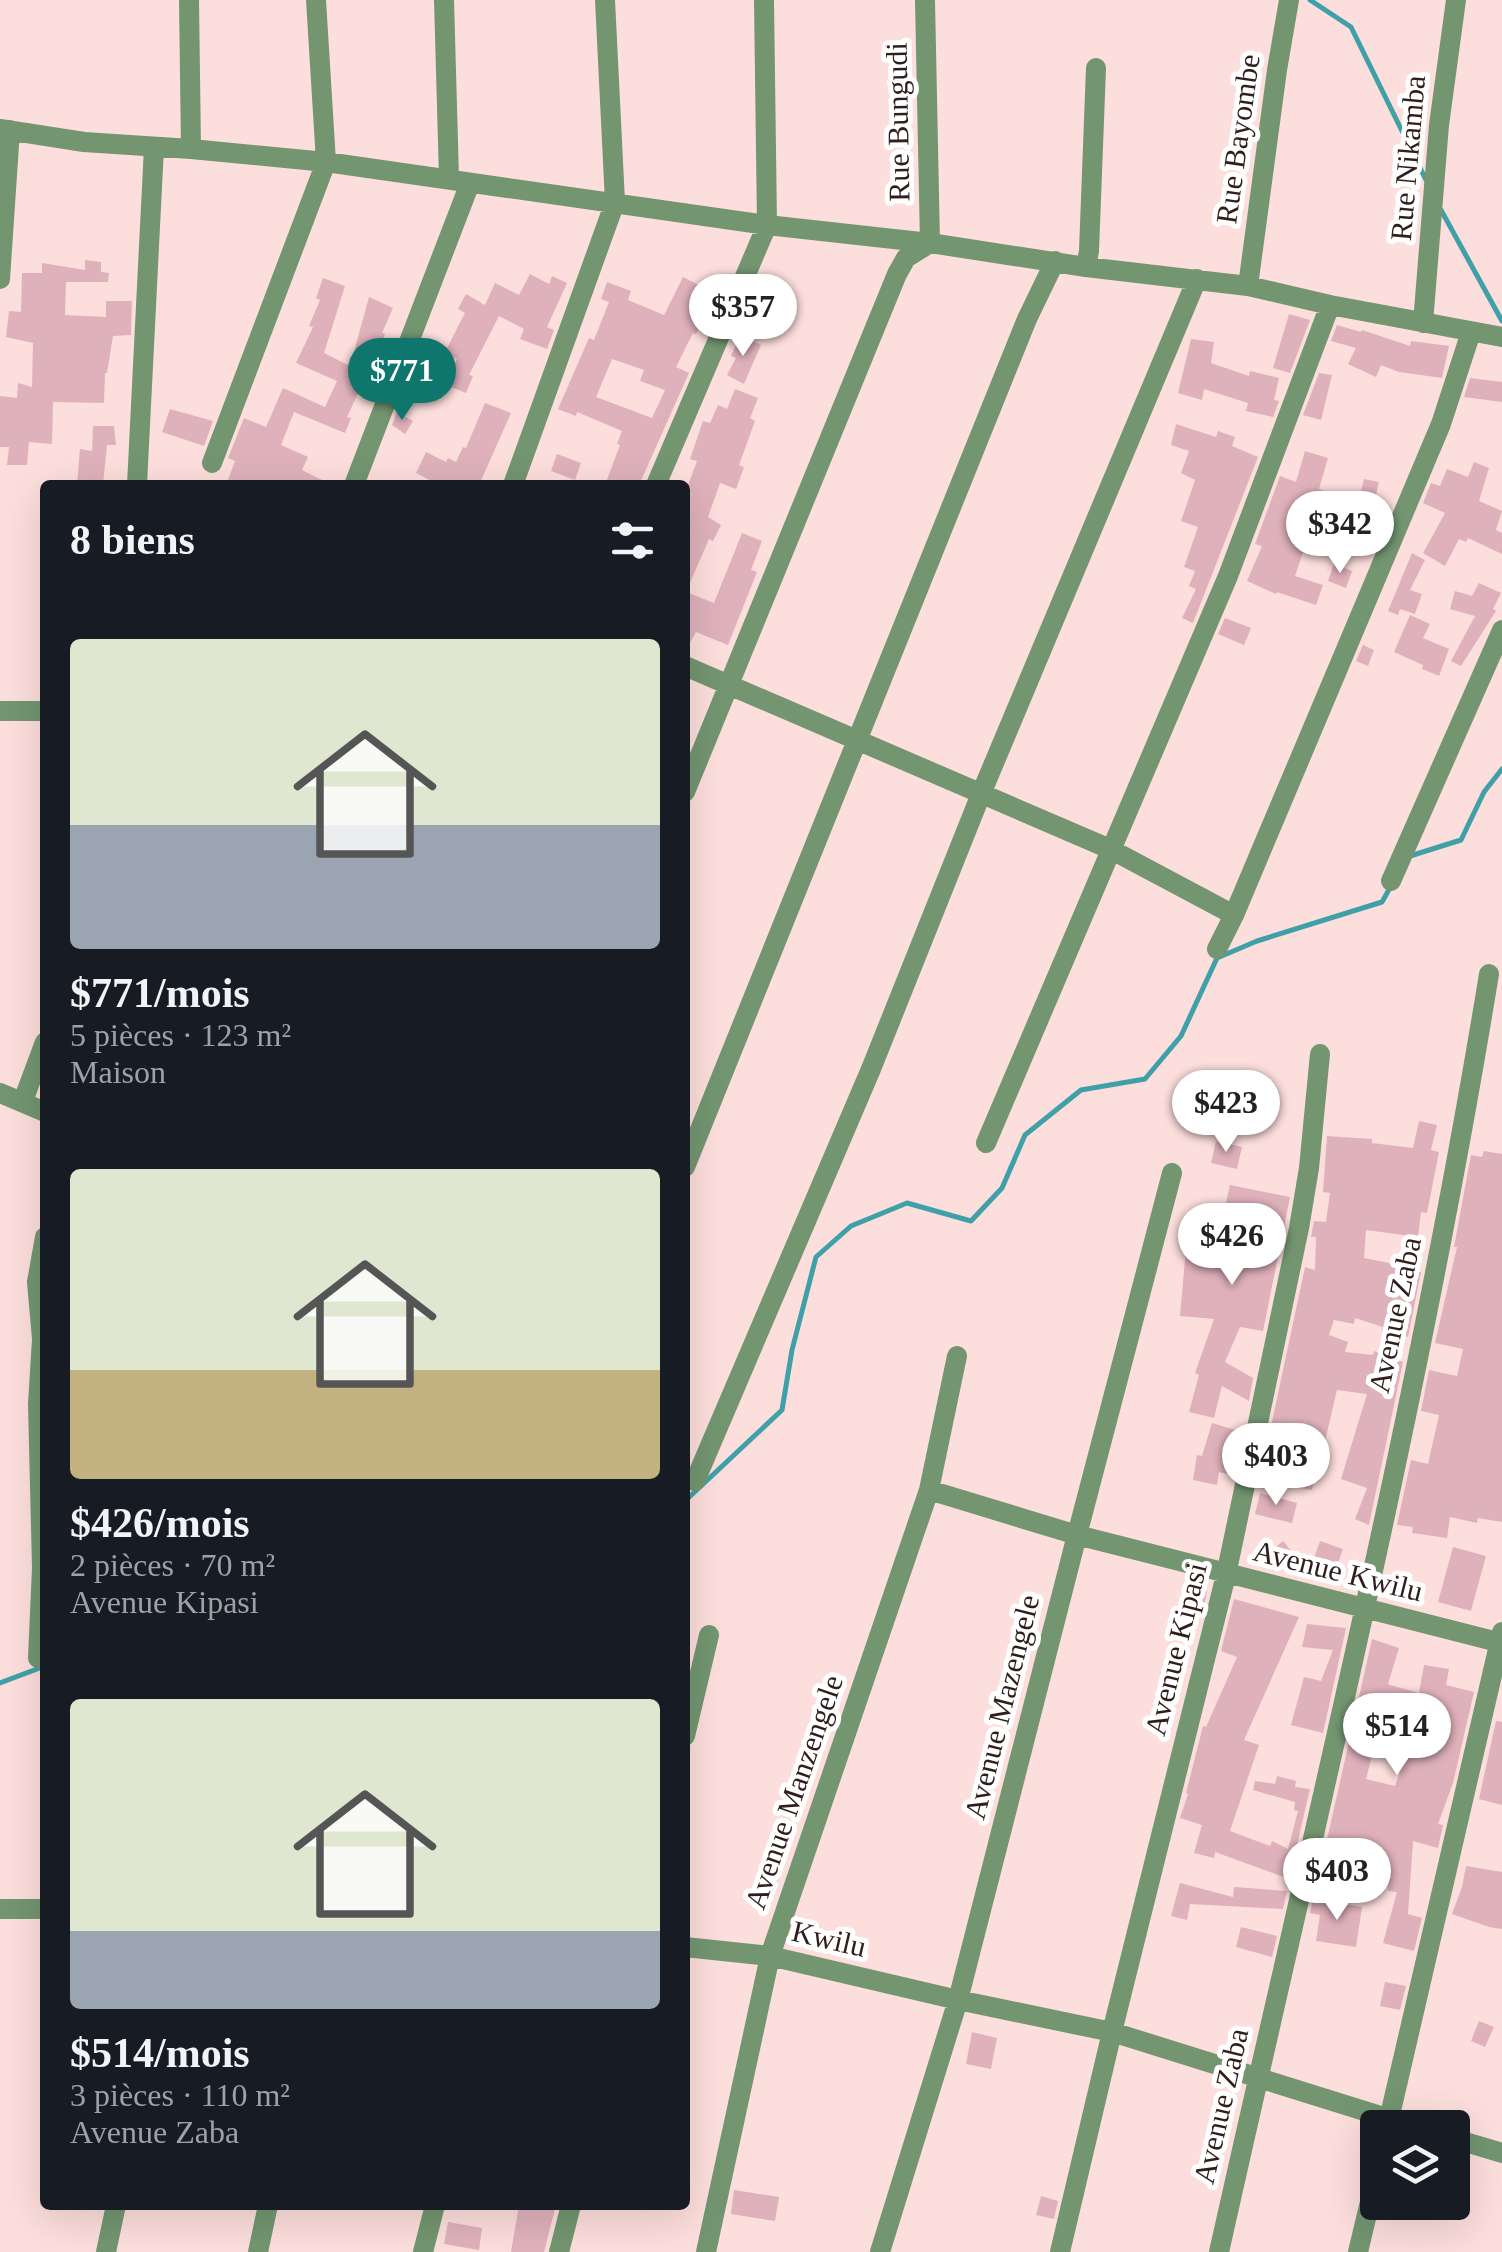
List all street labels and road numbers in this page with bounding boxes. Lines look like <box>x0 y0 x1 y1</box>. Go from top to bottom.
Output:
street label: Rue Bungudi <box>880 42 915 202</box>
street label: Rue Bayombe <box>1209 52 1266 226</box>
street label: Rue Nikamba <box>1384 74 1431 242</box>
street label: Avenue Zaba <box>1362 1234 1427 1396</box>
street label: Avenue Kwilu <box>1250 1534 1426 1608</box>
street label: Avenue Kipasi <box>1138 1559 1213 1739</box>
street label: Avenue Mazengele <box>958 1591 1045 1823</box>
street label: Avenue Manzengele <box>738 1671 849 1913</box>
street label: Kwilu <box>789 1914 869 1963</box>
street label: Avenue Zaba <box>1187 2025 1254 2187</box>

